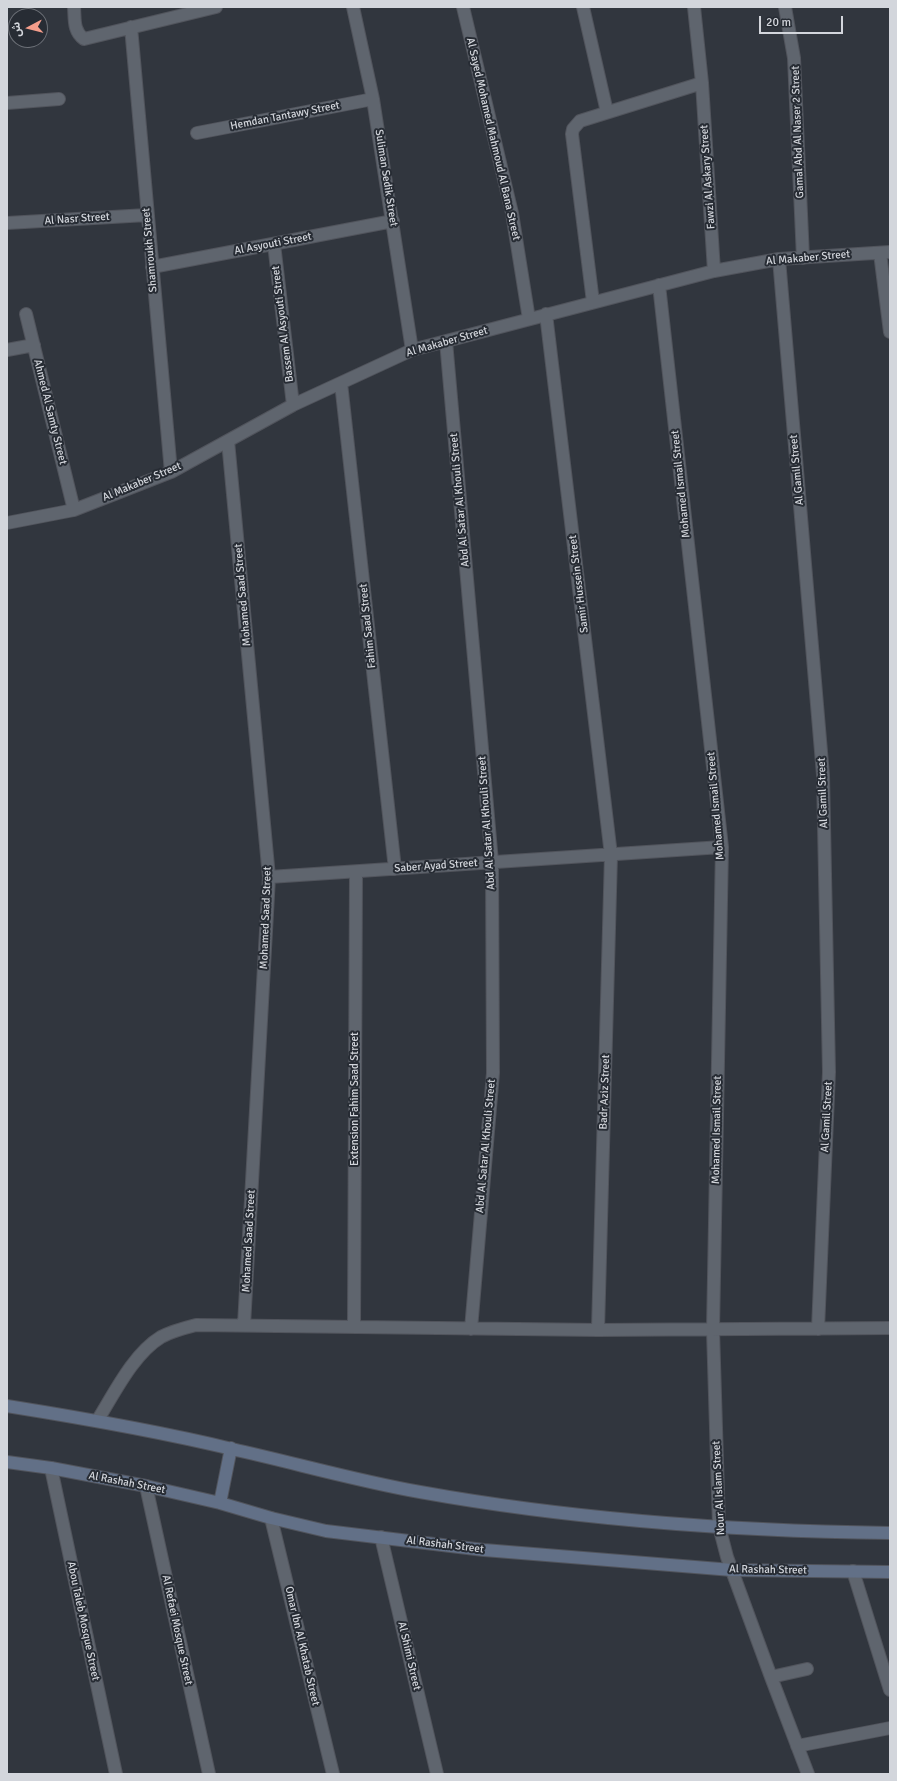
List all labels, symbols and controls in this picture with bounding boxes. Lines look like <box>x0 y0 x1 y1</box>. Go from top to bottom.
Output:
north arrow <box>8 8 48 48</box>
scale bar <box>761 8 845 34</box>
text: 20 m <box>766 15 791 30</box>
text: ش <box>9 21 24 38</box>
street label: Al Sayed Mohamed Mahmoud Al Bana Street <box>463 36 523 242</box>
street label: Gamal Abd Al Naser 2 Street <box>789 66 807 198</box>
street label: Hemdan Tantawy Street <box>229 99 341 133</box>
street label: Fawzi Al Askary Street <box>698 124 718 230</box>
street label: Suliman Sedik Street <box>372 129 400 227</box>
street label: Shamroukh Street <box>140 207 160 293</box>
street label: Al Nasr Street <box>44 210 110 228</box>
street label: Al Asyouti Street <box>233 230 313 258</box>
street label: Al Makaber Street <box>765 248 851 268</box>
street label: Bassem Al Asyouti Street <box>269 265 297 383</box>
street label: Al Makaber Street <box>405 324 489 360</box>
street label: Ahmed Al Samty Street <box>31 358 69 466</box>
street label: Mohamed Ismail Street <box>669 429 693 539</box>
street label: Abd Al Satar Al Khouli Street <box>448 433 472 567</box>
street label: Al Gamil Street <box>787 434 807 506</box>
street label: Al Makaber Street <box>101 459 183 505</box>
street label: Samir Hussein Street <box>566 534 592 634</box>
street label: Mohamed Saad Street <box>232 543 254 647</box>
street label: Fahim Saad Street <box>357 583 379 669</box>
street label: Mohamed Ismail Street <box>705 751 727 861</box>
street label: Abd Al Satar Al Khouli Street <box>476 756 498 890</box>
street label: Al Gamil Street <box>815 757 831 829</box>
street label: Saber Ayad Street <box>394 857 478 875</box>
street label: Mohamed Saad Street <box>258 866 274 970</box>
street label: Extension Fahim Saad Street <box>348 1032 362 1166</box>
street label: Badr Aziz Street <box>597 1054 613 1130</box>
street label: Mohamed Ismail Street <box>709 1076 725 1184</box>
street label: Abd Al Satar Al Khouli Street <box>474 1079 498 1213</box>
street label: Al Gamil Street <box>819 1081 835 1153</box>
street label: Mohamed Saad Street <box>240 1189 258 1293</box>
street label: Nour Al Islam Street <box>710 1440 728 1536</box>
street label: Al Rashah Street <box>88 1469 166 1497</box>
street label: Al Rashah Street <box>406 1534 484 1556</box>
street label: Abou Taleb Mosque Street <box>64 1560 102 1682</box>
street label: Al Rashah Street <box>729 1563 807 1577</box>
street label: Al Refaei Mosque Street <box>159 1574 195 1686</box>
street label: Omar Ibn Al Khatab Street <box>282 1585 322 1707</box>
street label: Al Shimi Street <box>395 1620 423 1692</box>

